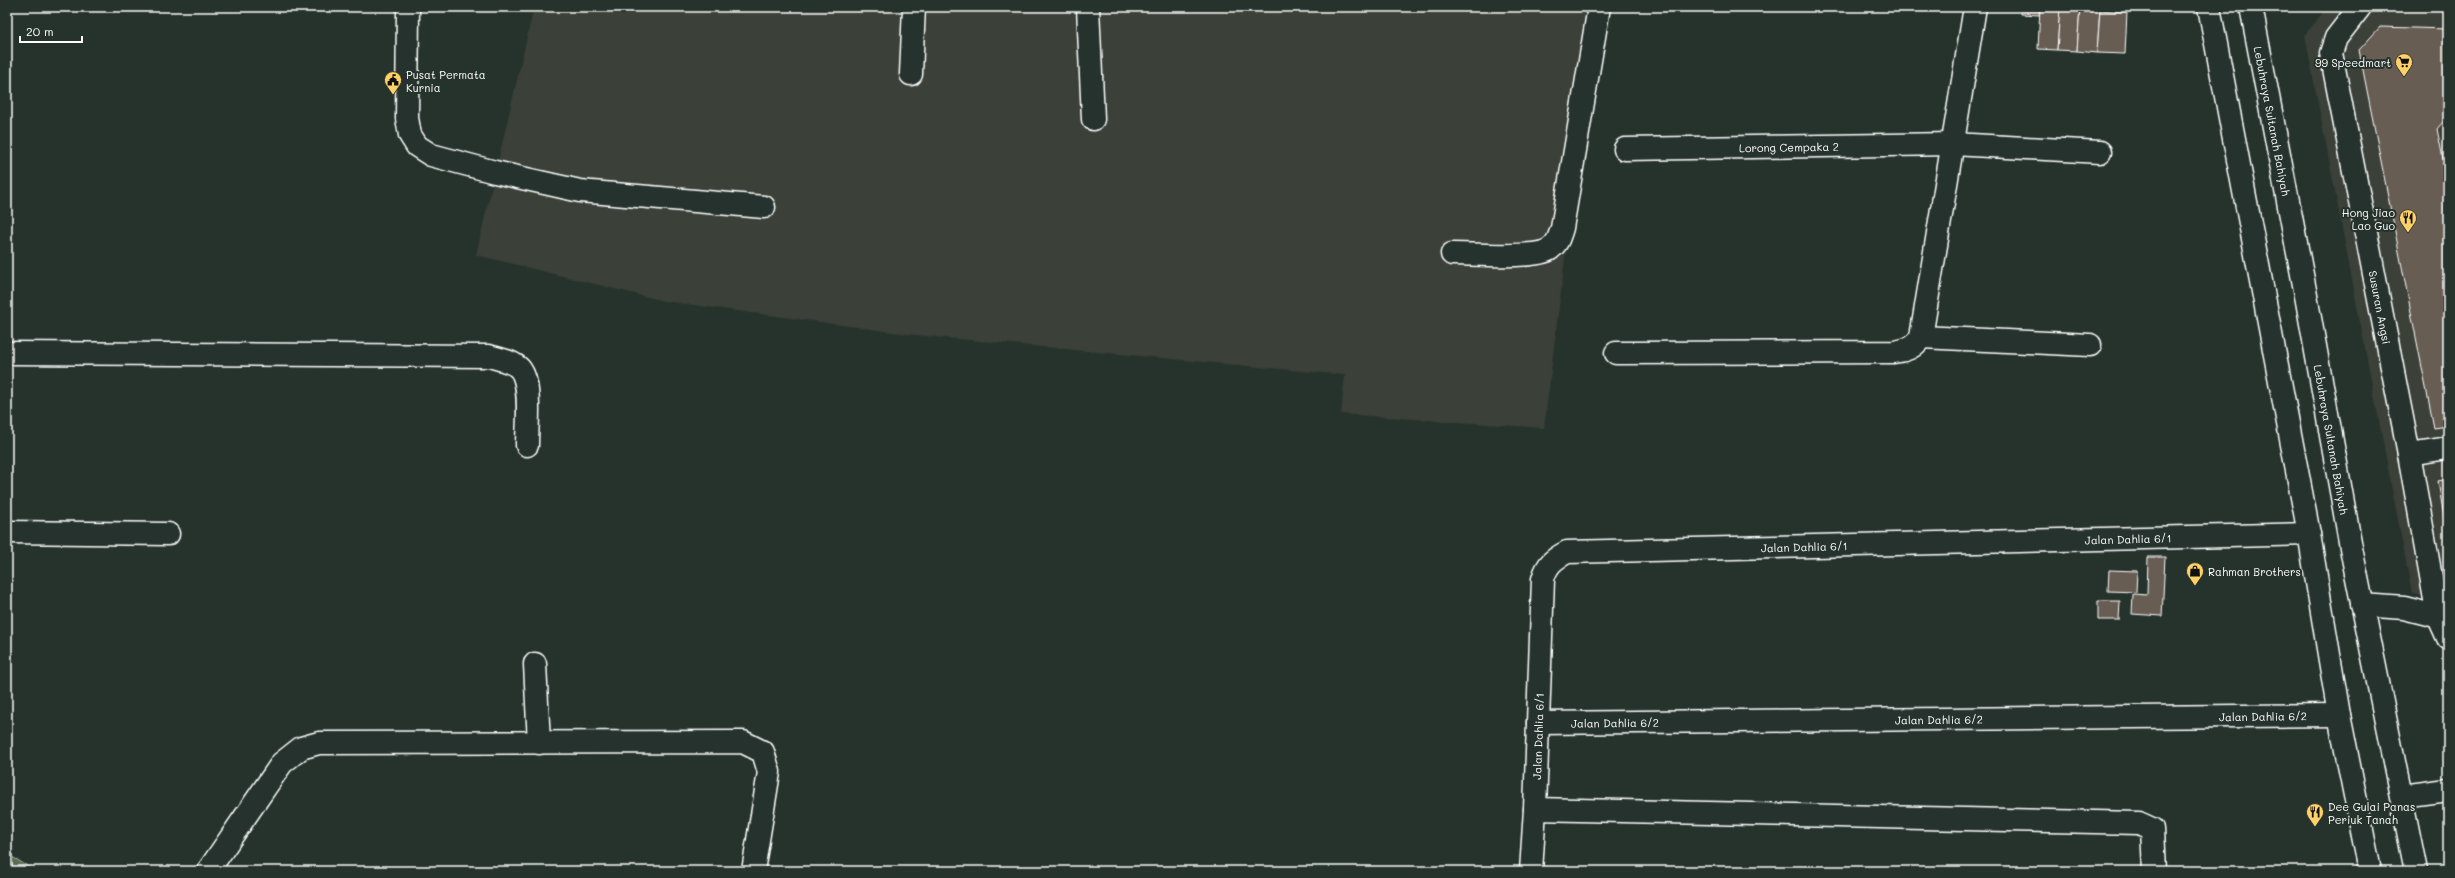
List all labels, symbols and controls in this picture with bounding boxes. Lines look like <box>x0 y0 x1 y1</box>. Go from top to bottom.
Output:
scale bar <box>20 18 82 44</box>
text: 20 m <box>26 23 54 39</box>
street label: Lebuhraya Sultanah Bahiyah <box>2251 45 2294 197</box>
supermarket icon: 99 Speedmart <box>2394 52 2414 77</box>
place label: 99 Speedmart <box>2315 55 2391 70</box>
place label: Pusat Permata Kurnia <box>406 67 486 95</box>
public building icon: Pusat Permata Kurnia <box>383 70 403 95</box>
street label: Lorong Cempaka 2 <box>1739 138 1839 155</box>
place label: Hong Jiao Lao Guo <box>2342 205 2395 233</box>
restaurant icon: Hong Jiao Lao Guo <box>2398 208 2418 233</box>
street label: Susuran Angsi <box>2366 269 2395 345</box>
street label: Lebuhraya Sultanah Bahiyah <box>2311 363 2352 516</box>
street label: Jalan Dahlia 6/1 <box>2085 530 2172 547</box>
street label: Jalan Dahlia 6/1 <box>1761 538 1848 555</box>
shop icon: Rahman Brothers <box>2185 561 2205 586</box>
place label: Rahman Brothers <box>2208 564 2301 579</box>
street label: Jalan Dahlia 6/1 <box>1529 693 1547 780</box>
street label: Jalan Dahlia 6/2 <box>2219 708 2307 724</box>
street label: Jalan Dahlia 6/2 <box>1895 711 1983 727</box>
street label: Jalan Dahlia 6/2 <box>1571 714 1659 730</box>
place label: Dee Gulai Panas Periuk Tanah <box>2328 799 2415 827</box>
restaurant icon: Dee Gulai Panas Periuk Tanah <box>2305 802 2325 827</box>

